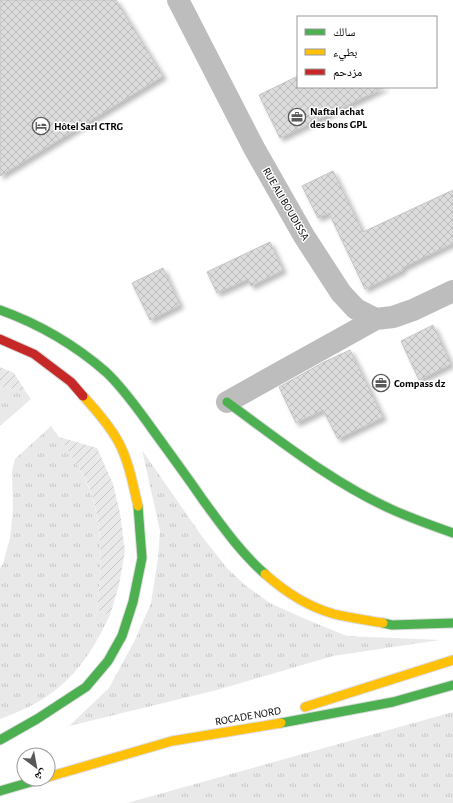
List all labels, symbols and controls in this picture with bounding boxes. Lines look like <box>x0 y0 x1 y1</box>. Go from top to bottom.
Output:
legend <box>297 16 437 88</box>
text: سالك <box>333 26 355 38</box>
text: بطيء <box>333 46 357 62</box>
text: مزدحم <box>333 66 362 80</box>
place label: Naftal achat des bons GPL <box>310 106 367 130</box>
office icon: Naftal achat des bons GPL <box>287 107 307 127</box>
hotel icon: Hôtel Sarl CTRG <box>31 116 51 136</box>
place label: Hôtel Sarl CTRG <box>54 121 124 132</box>
street label: RUE ALI BOUDISSA <box>261 166 312 243</box>
office icon: Compass dz <box>371 373 391 393</box>
place label: Compass dz <box>394 378 446 389</box>
street label: ROCADE NORD <box>214 705 282 727</box>
north arrow <box>16 747 56 787</box>
text: ش <box>32 766 49 783</box>

